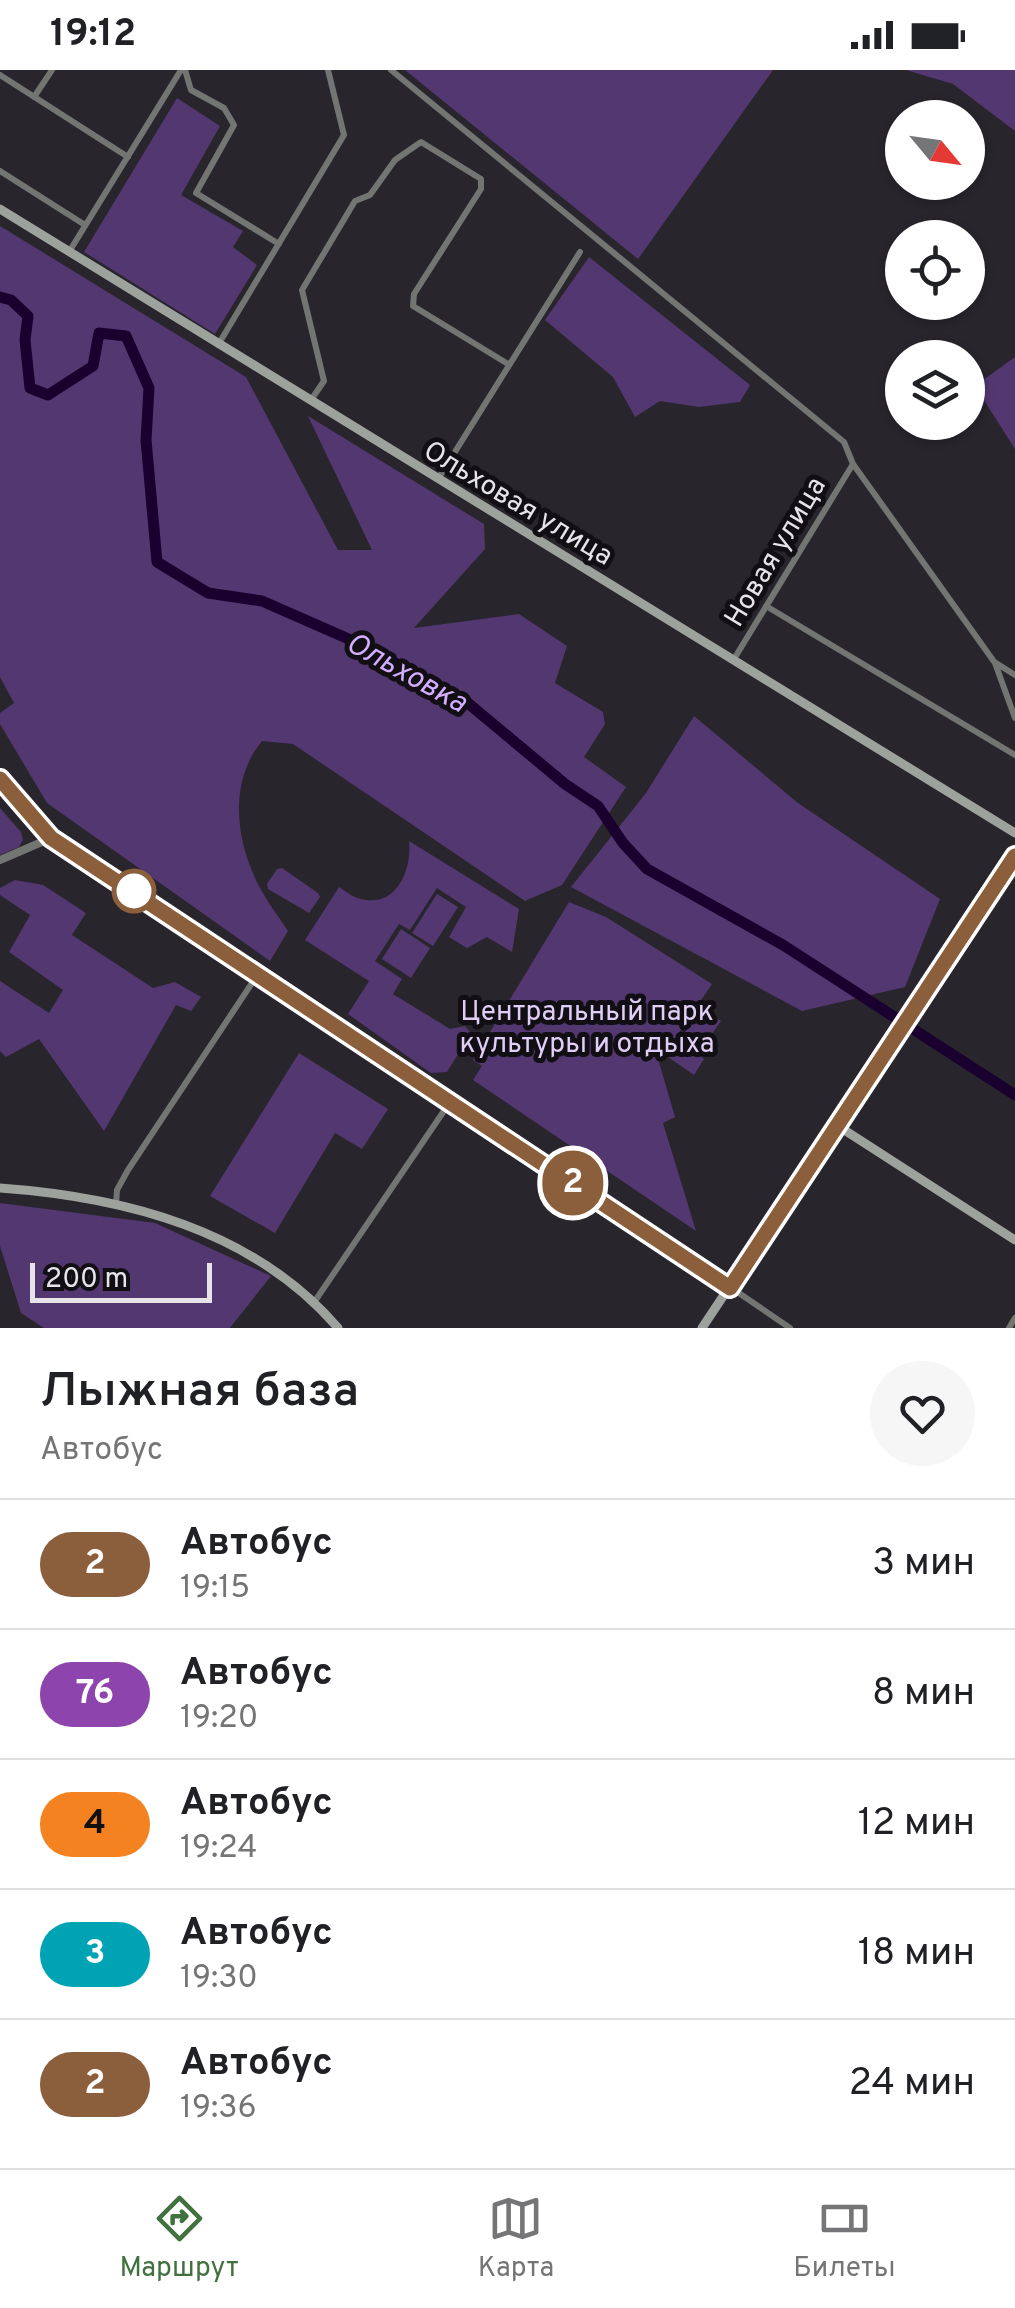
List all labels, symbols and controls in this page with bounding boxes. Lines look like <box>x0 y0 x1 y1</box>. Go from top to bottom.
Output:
text: 19:12 <box>50 11 136 60</box>
north arrow <box>885 100 985 200</box>
map controls <box>885 100 985 440</box>
button: locate <box>885 220 985 320</box>
button: layers <box>885 340 985 440</box>
street label: Ольховая улица <box>416 434 619 575</box>
street label: Новая улица <box>718 471 836 634</box>
water label: Ольховка <box>339 626 473 723</box>
unlabelled marker <box>113 870 155 912</box>
park label: Центральный парк культуры и отдыха <box>459 995 715 1063</box>
line badge: 2 <box>540 1150 606 1216</box>
text: 2 <box>562 1161 584 1205</box>
scale bar <box>30 1258 212 1302</box>
text: 200 m <box>45 1262 128 1298</box>
button: heart <box>870 1361 975 1466</box>
text: Лыжная база <box>40 1363 359 1423</box>
text: Автобус <box>40 1431 163 1471</box>
text: Автобус <box>180 1520 333 1569</box>
text: 3 мин <box>872 1540 975 1589</box>
text: 2 <box>84 1542 106 1586</box>
text: 19:15 <box>180 1569 250 1609</box>
text: Автобус <box>180 1650 333 1699</box>
text: 8 мин <box>872 1670 975 1719</box>
text: 76 <box>76 1672 114 1716</box>
text: 19:20 <box>180 1699 258 1739</box>
text: Автобус <box>180 1780 333 1829</box>
text: 12 мин <box>858 1800 975 1849</box>
text: 4 <box>84 1802 106 1846</box>
text: 19:24 <box>180 1829 257 1869</box>
text: Автобус <box>180 1910 333 1959</box>
text: 18 мин <box>858 1930 975 1979</box>
text: 3 <box>85 1932 105 1976</box>
text: 19:30 <box>180 1959 258 1999</box>
text: Автобус <box>180 2040 333 2089</box>
text: 24 мин <box>849 2060 975 2109</box>
text: 2 <box>84 2062 106 2106</box>
text: 19:36 <box>180 2089 257 2129</box>
tab: Маршрут <box>119 2191 239 2287</box>
tab: Карта <box>478 2191 554 2287</box>
tab: Билеты <box>793 2191 896 2287</box>

